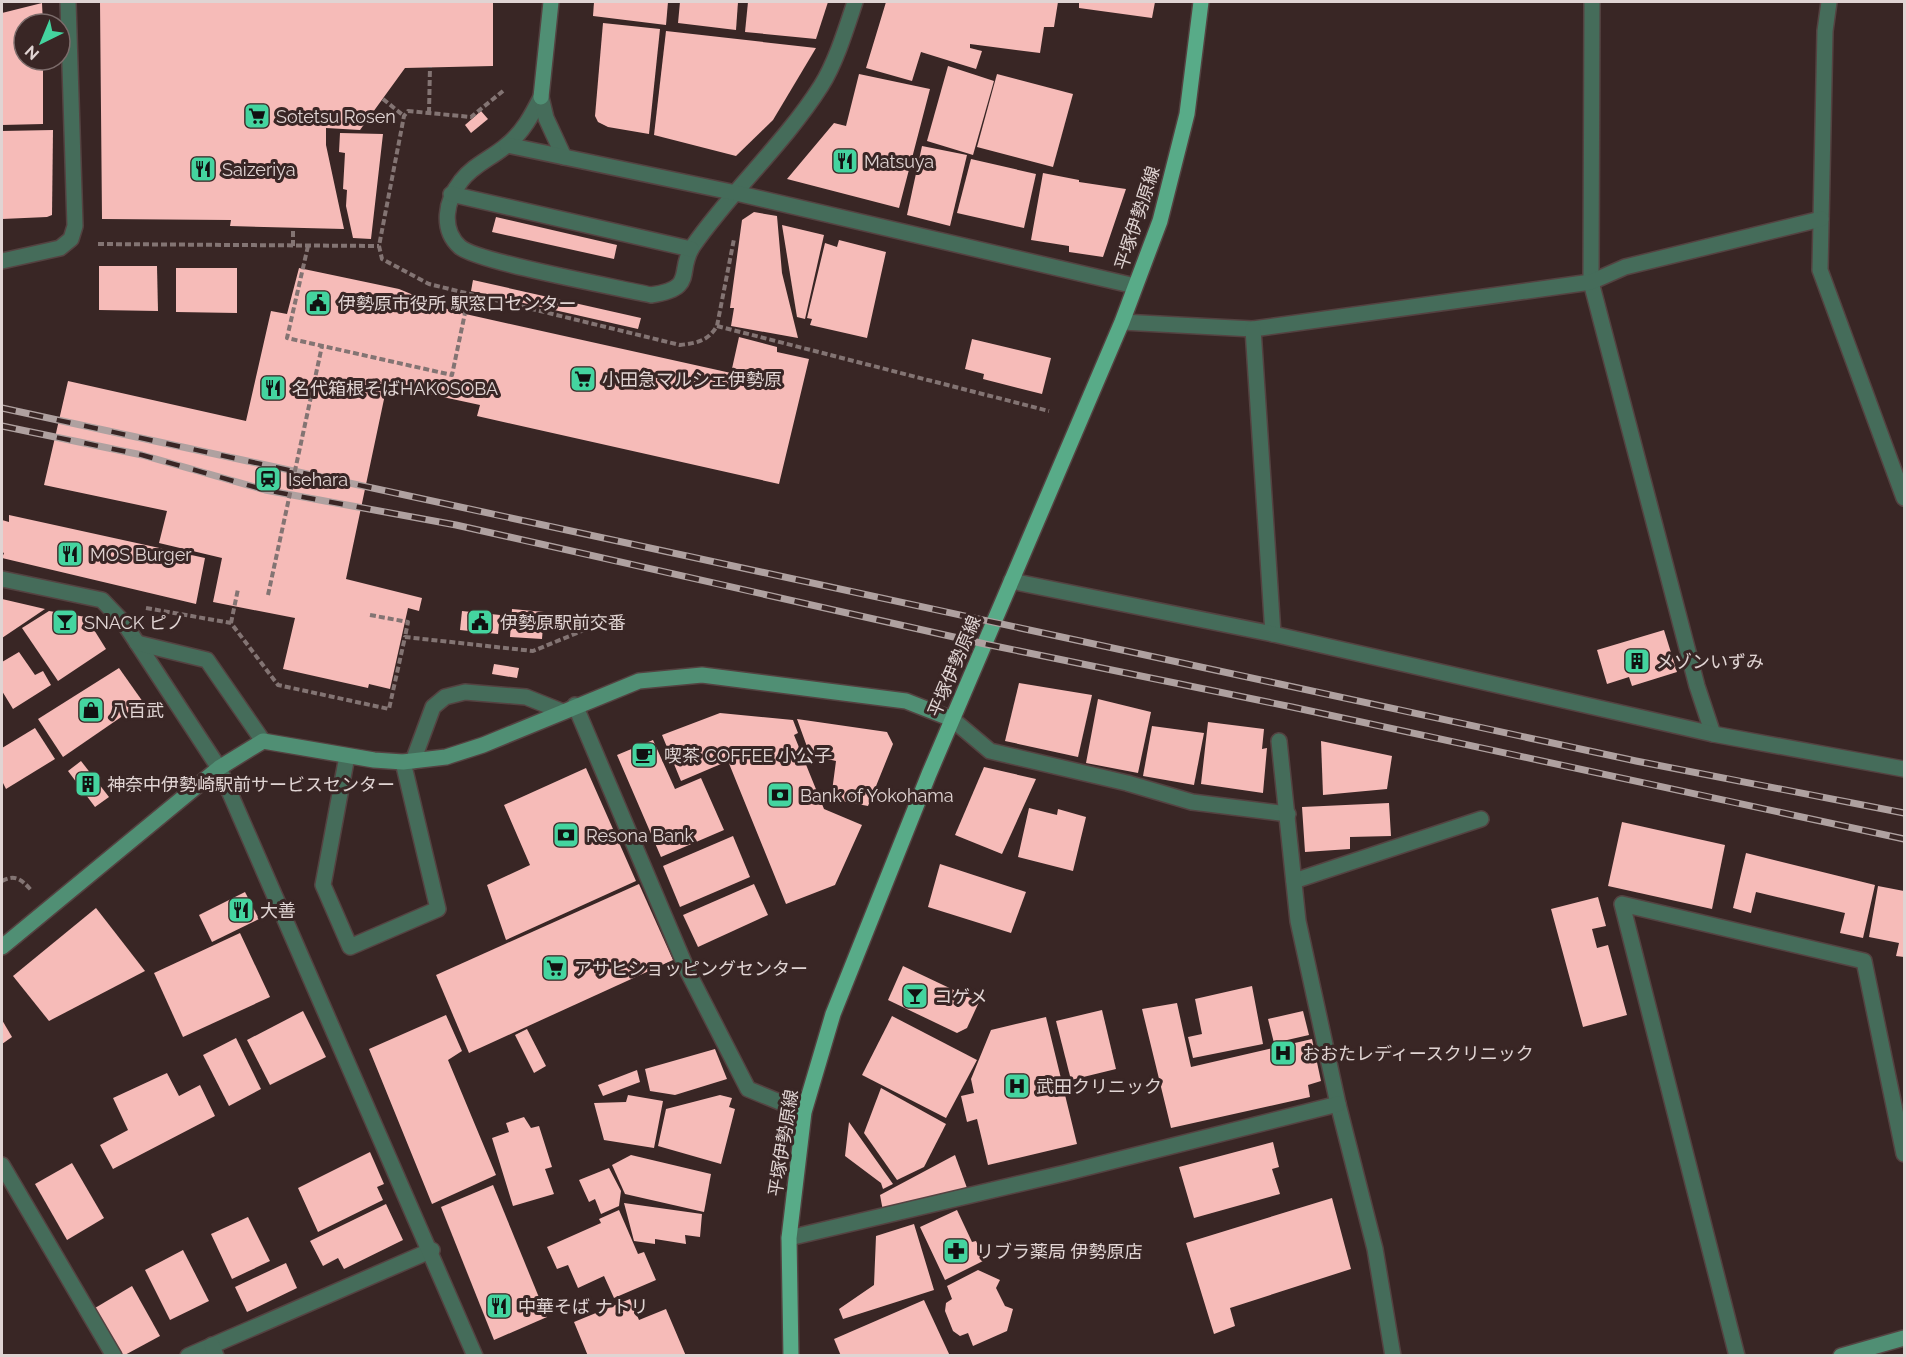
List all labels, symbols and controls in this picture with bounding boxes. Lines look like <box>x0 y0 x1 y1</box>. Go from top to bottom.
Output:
north arrow <box>12 12 72 72</box>
text: N <box>21 41 43 64</box>
supermarket icon: Sotetsu Rosen <box>242 101 272 131</box>
place label: Sotetsu Rosen <box>276 106 396 127</box>
restaurant icon: Matsuya <box>830 146 860 176</box>
place label: Matsuya <box>864 151 934 172</box>
restaurant icon: Saizeriya <box>188 154 218 184</box>
place label: Saizeriya <box>222 159 295 180</box>
street label: 平塚伊勢原線 <box>1110 163 1164 273</box>
public building icon: 伊勢原市役所 駅窓口センター <box>303 288 333 318</box>
place label: 伊勢原市役所 駅窓口センター <box>338 293 577 314</box>
supermarket icon: 小田急マルシェ伊勢原 <box>568 364 598 394</box>
place label: 小田急マルシェ伊勢原 <box>602 369 782 390</box>
restaurant icon: 名代箱根そばHAKOSOBA <box>258 373 288 403</box>
place label: 名代箱根そばHAKOSOBA <box>292 378 498 399</box>
station icon: Isehara <box>253 464 283 494</box>
place label: Isehara <box>288 469 348 490</box>
restaurant icon: MOS Burger <box>55 539 85 569</box>
place label: MOS Burger <box>90 544 192 565</box>
bar icon: SNACK ピノ <box>50 607 80 637</box>
public building icon: 伊勢原駅前交番 <box>465 607 495 637</box>
place label: SNACK ピノ <box>84 612 185 633</box>
place label: 伊勢原駅前交番 <box>500 612 626 633</box>
street label: 平塚伊勢原線 <box>923 612 985 720</box>
building icon: メゾンいずみ <box>1622 646 1652 676</box>
place label: メゾンいずみ <box>1656 651 1764 672</box>
shop icon: 八百武 <box>76 695 106 725</box>
place label: 八百武 <box>110 700 164 721</box>
cafe icon: 喫茶 COFFEE 小公子 <box>629 740 659 770</box>
place label: 喫茶 COFFEE 小公子 <box>664 745 832 766</box>
building icon: 神奈中伊勢崎駅前サービスセンター <box>73 769 103 799</box>
place label: 神奈中伊勢崎駅前サービスセンター <box>107 774 395 795</box>
bank icon: Bank of Yokohama <box>765 780 795 810</box>
place label: Bank of Yokohama <box>800 785 954 806</box>
bank icon: Resona Bank <box>551 820 581 850</box>
place label: Resona Bank <box>586 825 695 846</box>
restaurant icon: 大善 <box>226 895 256 925</box>
place label: 大善 <box>260 900 296 921</box>
supermarket icon: アサヒショッピングセンター <box>540 953 570 983</box>
place label: アサヒショッピングセンター <box>574 958 808 979</box>
bar icon: コゲメ <box>900 981 930 1011</box>
place label: コゲメ <box>934 986 987 1007</box>
hospital icon: おおたレディースクリニック <box>1268 1038 1298 1068</box>
place label: おおたレディースクリニック <box>1302 1043 1534 1064</box>
hospital icon: 武田クリニック <box>1002 1071 1032 1101</box>
place label: 武田クリニック <box>1036 1076 1162 1097</box>
street label: 平塚伊勢原線 <box>764 1088 802 1198</box>
pharmacy icon: リブラ薬局 伊勢原店 <box>941 1236 971 1266</box>
place label: リブラ薬局 伊勢原店 <box>976 1241 1143 1262</box>
restaurant icon: 中華そば ナトリ <box>484 1291 514 1321</box>
place label: 中華そば ナトリ <box>518 1296 649 1317</box>

